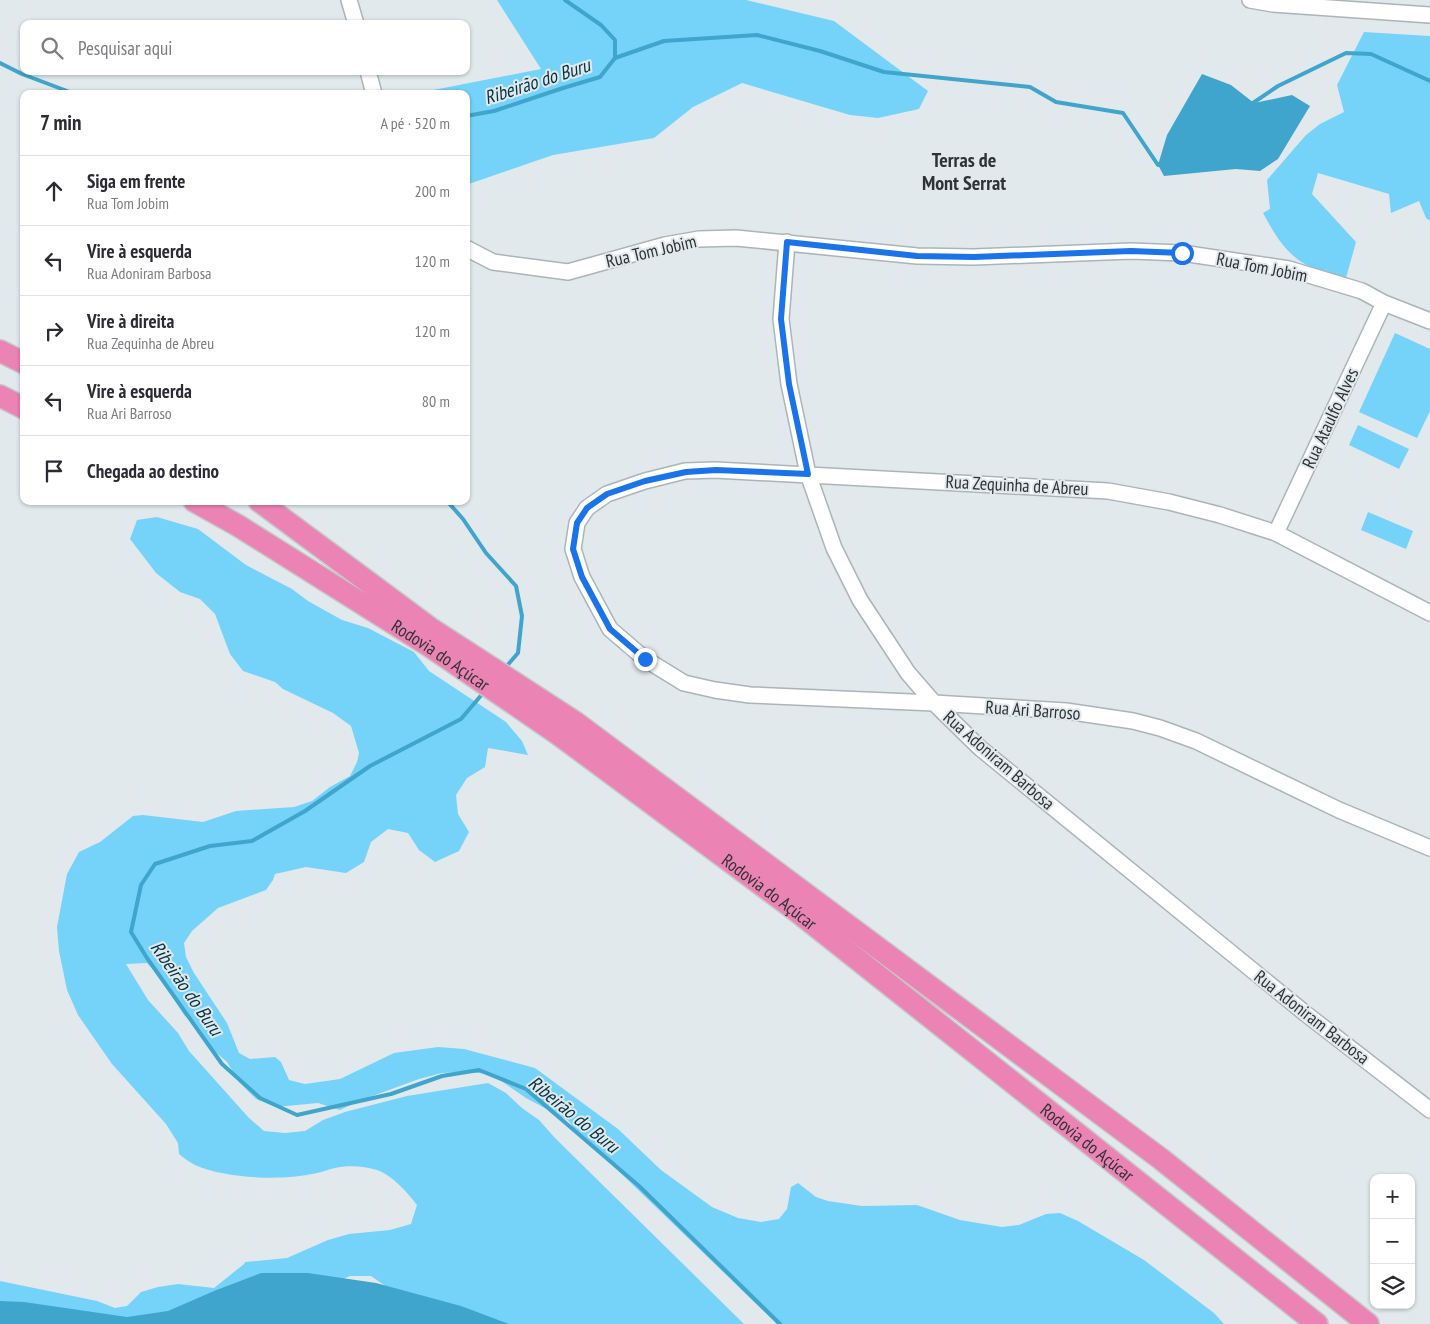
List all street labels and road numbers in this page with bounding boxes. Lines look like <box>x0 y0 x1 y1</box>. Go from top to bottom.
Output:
street label: Rua Tom Jobim <box>604 229 698 273</box>
street label: Rua Tom Jobim <box>1215 247 1309 287</box>
street label: Rua Ataulfo Alves <box>1297 364 1363 472</box>
street label: Rua Zequinha de Abreu <box>945 470 1089 500</box>
street label: Rodovia do Açúcar <box>388 614 495 696</box>
street label: Rua Ari Barroso <box>985 695 1082 725</box>
street label: Rua Adoniram Barbosa <box>939 705 1059 815</box>
street label: Rodovia do Açúcar <box>717 848 822 934</box>
street label: Rua Adoniram Barbosa <box>1250 965 1374 1069</box>
street label: Rodovia do Açúcar <box>1036 1098 1139 1186</box>

